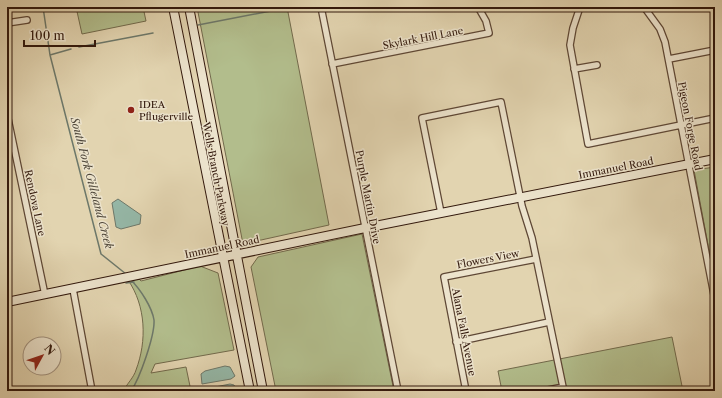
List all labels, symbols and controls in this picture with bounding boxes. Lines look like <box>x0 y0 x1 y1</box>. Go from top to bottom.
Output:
scale bar <box>24 22 95 48</box>
street label: Skylark Hill Lane <box>382 24 465 52</box>
text: 100 m <box>30 28 65 43</box>
street label: Pigeon Forge Road <box>675 81 705 171</box>
place label: IDEA Pflugerville <box>139 98 193 123</box>
marker: IDEA Pflugerville <box>126 105 136 115</box>
water label: South Fork Gilleland Creek <box>67 115 116 251</box>
street label: Wells Branch Parkway <box>199 120 233 227</box>
street label: Purple Martin Drive <box>353 149 384 245</box>
street label: Immanuel Road <box>577 154 655 182</box>
street label: Rendova Lane <box>22 169 48 238</box>
street label: Immanuel Road <box>183 233 261 261</box>
street label: Flowers View <box>455 246 521 271</box>
street label: Alana Falls Avenue <box>449 286 479 377</box>
north arrow <box>22 336 62 376</box>
text: N <box>41 341 58 358</box>

